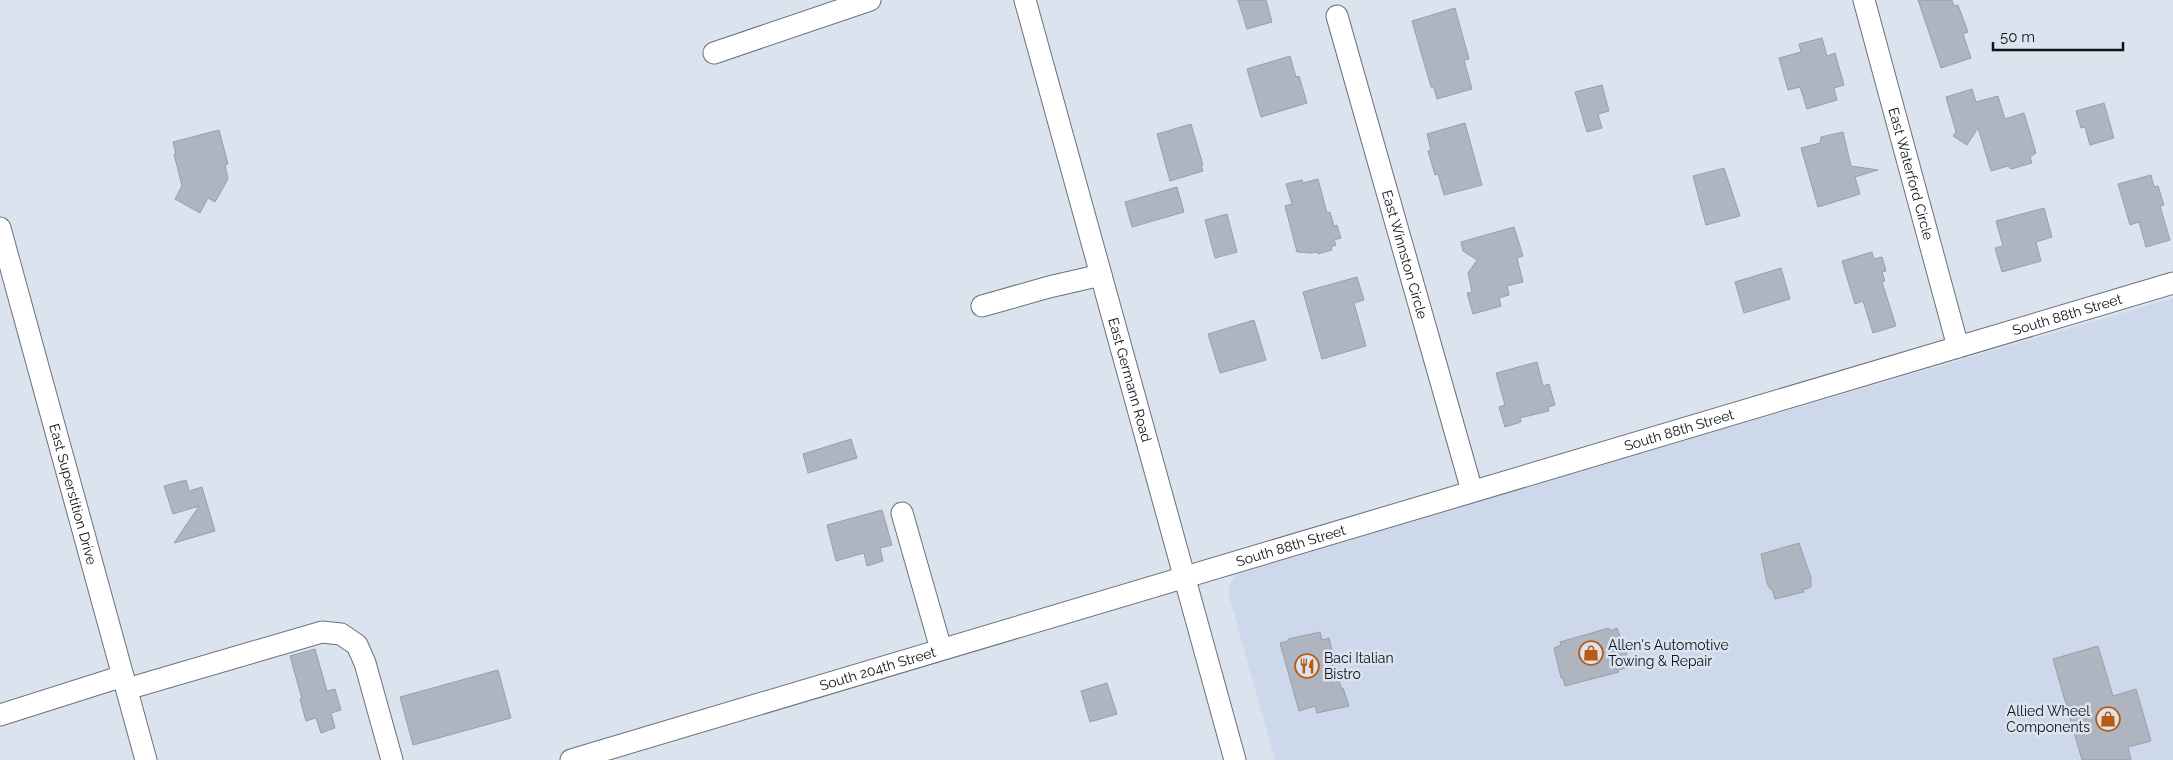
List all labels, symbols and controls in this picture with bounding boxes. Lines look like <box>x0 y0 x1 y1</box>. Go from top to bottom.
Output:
scale bar <box>1993 20 2123 52</box>
text: 50 m <box>2000 28 2035 46</box>
street label: East Waterford Circle <box>1885 106 1937 242</box>
street label: East Winnston Circle <box>1379 188 1431 321</box>
street label: South 88th Street <box>2010 291 2124 338</box>
street label: East Germann Road <box>1105 316 1155 444</box>
street label: South 88th Street <box>1622 406 1736 454</box>
street label: East Superstition Drive <box>46 422 100 566</box>
street label: South 88th Street <box>1234 522 1348 570</box>
place label: Allen's Automotive Towing & Repair <box>1608 637 1729 669</box>
shop icon: Allen's Automotive Towing & Repair <box>1578 640 1604 666</box>
street label: South 204th Street <box>818 644 938 694</box>
place label: Baci Italian Bistro <box>1324 650 1394 682</box>
restaurant icon: Baci Italian Bistro <box>1294 653 1320 679</box>
place label: Allied Wheel Components <box>2006 703 2090 735</box>
shop icon: Allied Wheel Components <box>2095 706 2121 732</box>

